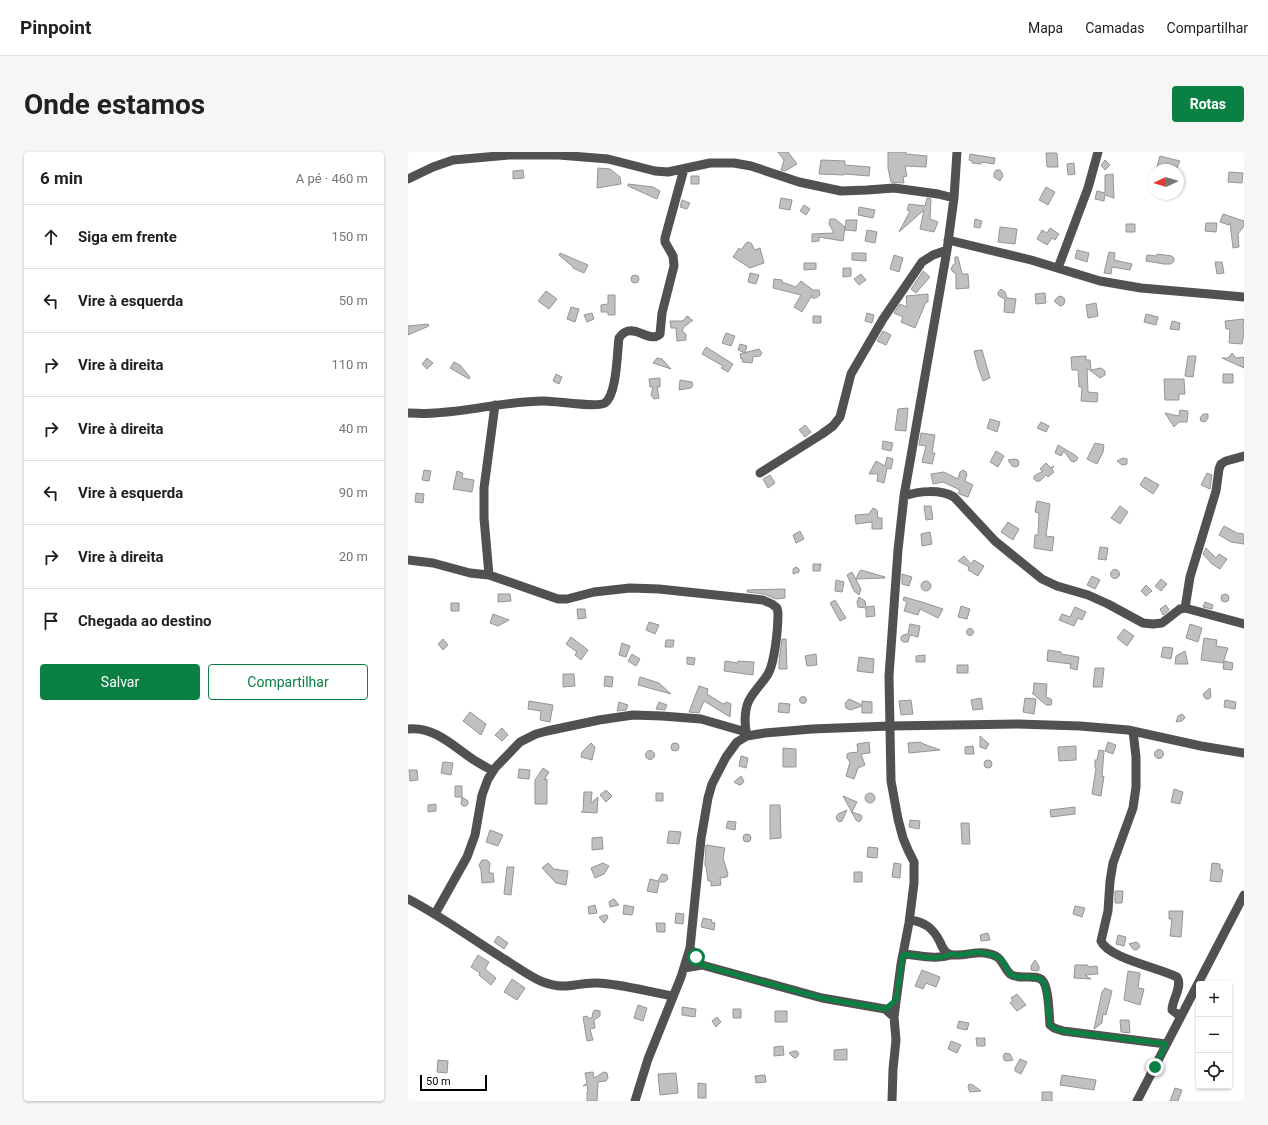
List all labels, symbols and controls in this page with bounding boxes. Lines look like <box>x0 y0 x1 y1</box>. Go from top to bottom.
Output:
text: Pinpoint <box>20 16 91 39</box>
text: Mapa <box>1028 20 1063 36</box>
text: Camadas <box>1085 20 1145 36</box>
text: Compartilhar <box>1167 20 1248 36</box>
button: Rotas <box>1172 86 1244 122</box>
text: Onde estamos <box>24 88 205 121</box>
north arrow <box>1148 164 1184 200</box>
text: 6 min <box>40 168 83 188</box>
text: A pé · 460 m <box>296 171 368 186</box>
icon: ahead <box>40 226 62 248</box>
text: Siga em frente <box>78 228 177 246</box>
text: 150 m <box>331 229 368 244</box>
icon: left <box>40 290 62 312</box>
text: Vire à esquerda <box>78 292 183 310</box>
text: 50 m <box>339 293 368 308</box>
icon: right <box>40 354 62 376</box>
text: Vire à direita <box>78 356 164 374</box>
text: 110 m <box>331 357 368 372</box>
icon: right <box>40 418 62 440</box>
text: Vire à direita <box>78 420 164 438</box>
text: 40 m <box>339 421 368 436</box>
icon: left <box>40 482 62 504</box>
text: Vire à esquerda <box>78 484 183 502</box>
text: 90 m <box>339 485 368 500</box>
icon: right <box>40 546 62 568</box>
text: Vire à direita <box>78 548 164 566</box>
text: 20 m <box>339 549 368 564</box>
icon: arrive <box>40 610 62 632</box>
text: Chegada ao destino <box>78 612 212 630</box>
button: Salvar <box>40 664 200 700</box>
button: Compartilhar <box>208 664 368 700</box>
route start <box>687 948 705 966</box>
map controls <box>1196 981 1232 1089</box>
button: + <box>1196 981 1232 1017</box>
button: − <box>1196 1017 1232 1053</box>
button: locate <box>1196 1053 1232 1089</box>
route end <box>1146 1058 1164 1076</box>
scale bar <box>420 1073 487 1092</box>
text: 50 m <box>426 1075 451 1088</box>

